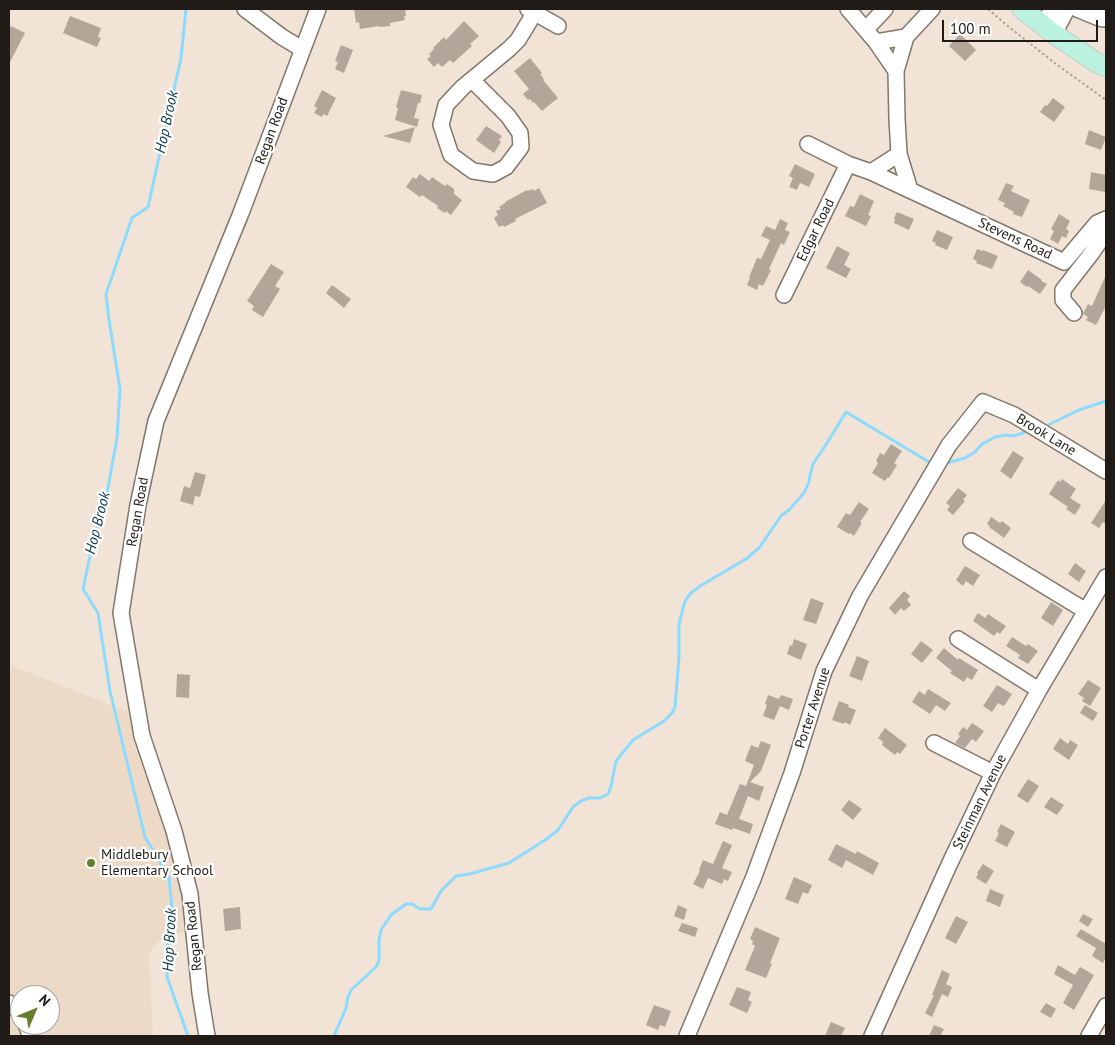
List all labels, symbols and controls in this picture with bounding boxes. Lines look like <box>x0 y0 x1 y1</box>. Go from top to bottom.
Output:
scale bar <box>945 10 1101 42</box>
text: 100 m <box>950 19 991 38</box>
water label: Hop Brook <box>152 89 182 155</box>
street label: Regan Road <box>252 95 292 167</box>
street label: Edgar Road <box>794 196 838 264</box>
street label: Stevens Road <box>975 215 1055 263</box>
street label: Brook Lane <box>1013 411 1079 459</box>
street label: Regan Road <box>124 476 152 548</box>
water label: Hop Brook <box>82 490 114 556</box>
street label: Porter Avenue <box>792 665 834 751</box>
street label: Steinman Avenue <box>950 752 1010 852</box>
place label: Middlebury Elementary School <box>101 847 213 880</box>
marker: Middlebury Elementary School <box>85 857 97 869</box>
street label: Regan Road <box>182 900 206 972</box>
water label: Hop Brook <box>159 908 181 972</box>
north arrow <box>10 985 60 1035</box>
text: N <box>35 990 55 1010</box>

